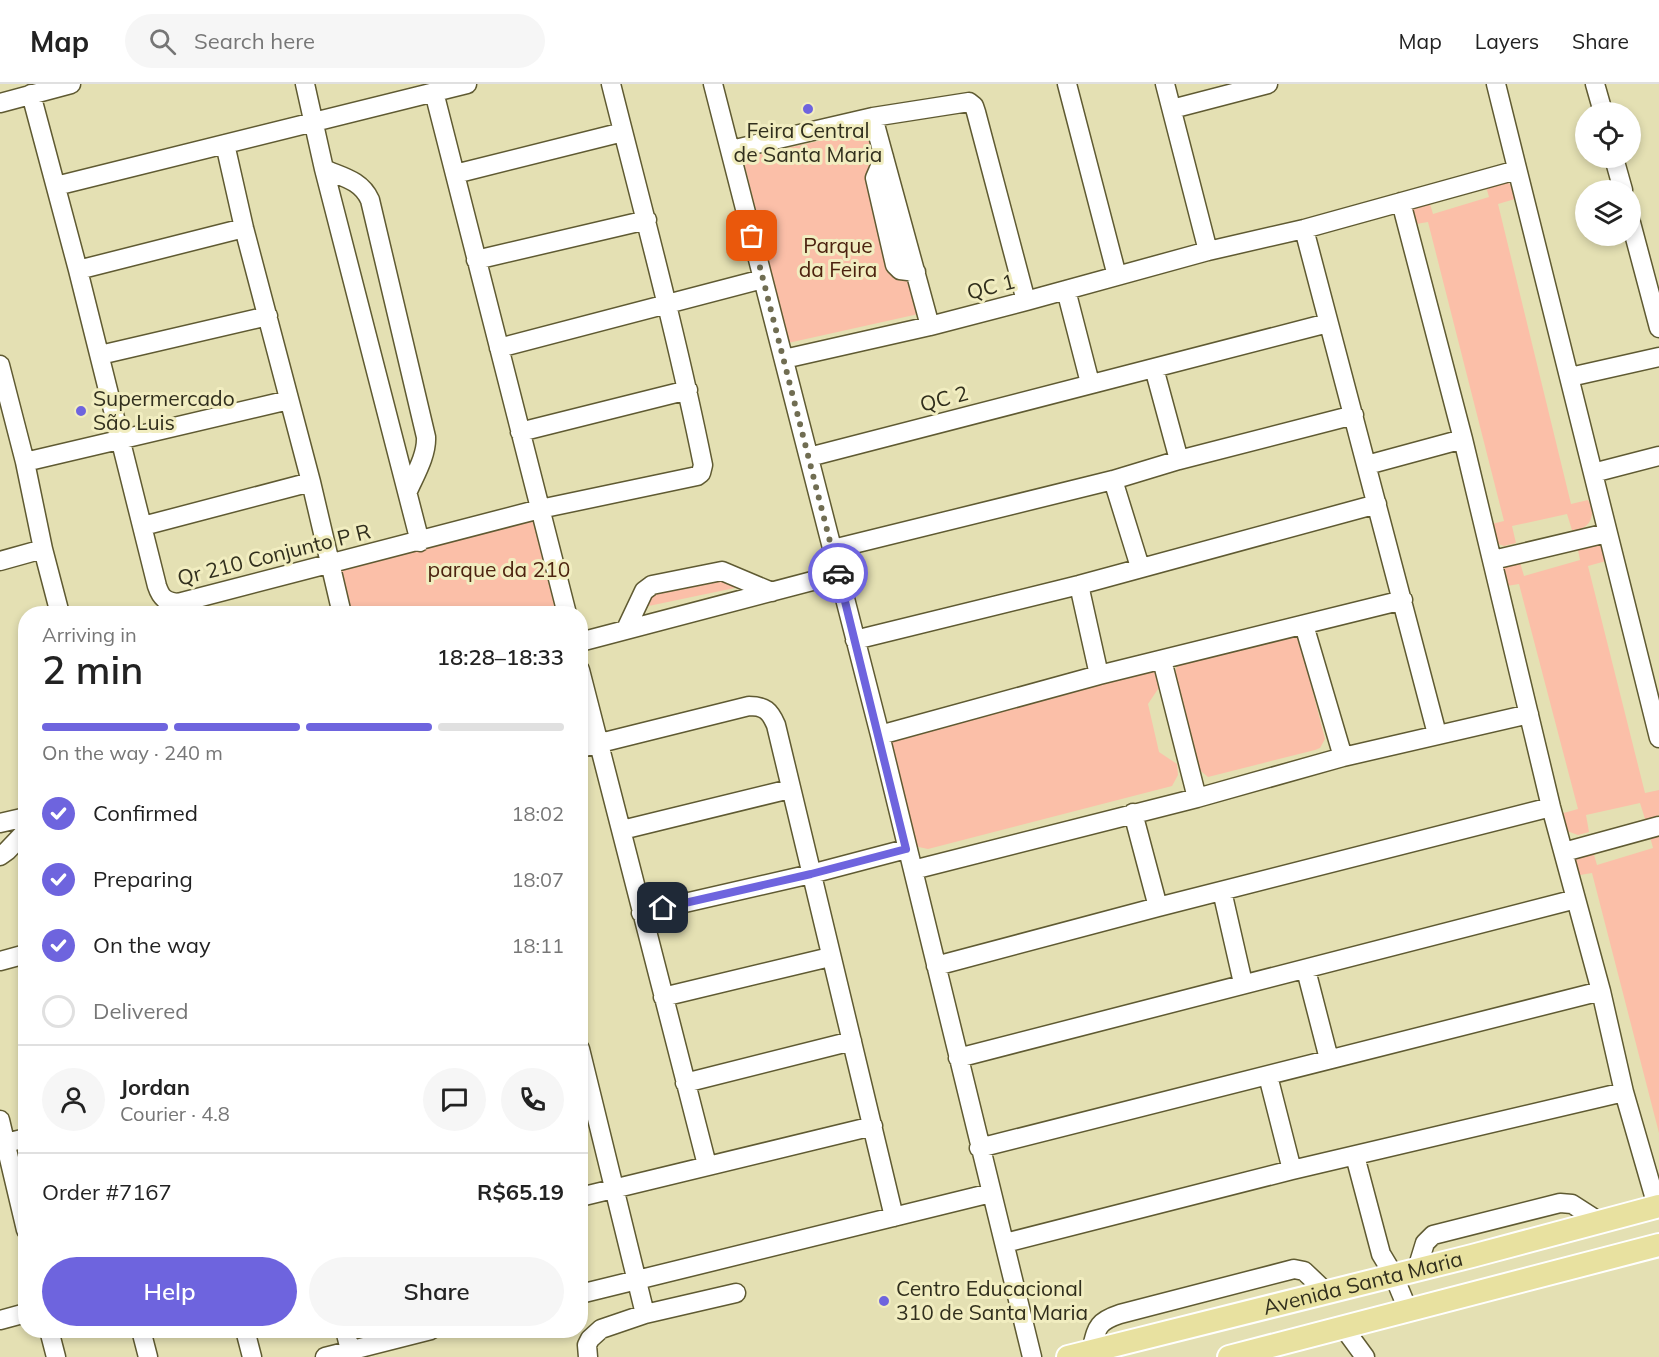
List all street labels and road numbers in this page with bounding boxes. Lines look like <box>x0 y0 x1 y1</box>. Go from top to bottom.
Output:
street label: QC 1 <box>964 268 1018 305</box>
street label: QC 2 <box>917 379 971 417</box>
street label: Qr 210 Conjunto P R <box>174 517 373 591</box>
street label: Avenida Santa Maria <box>1260 1245 1465 1320</box>

